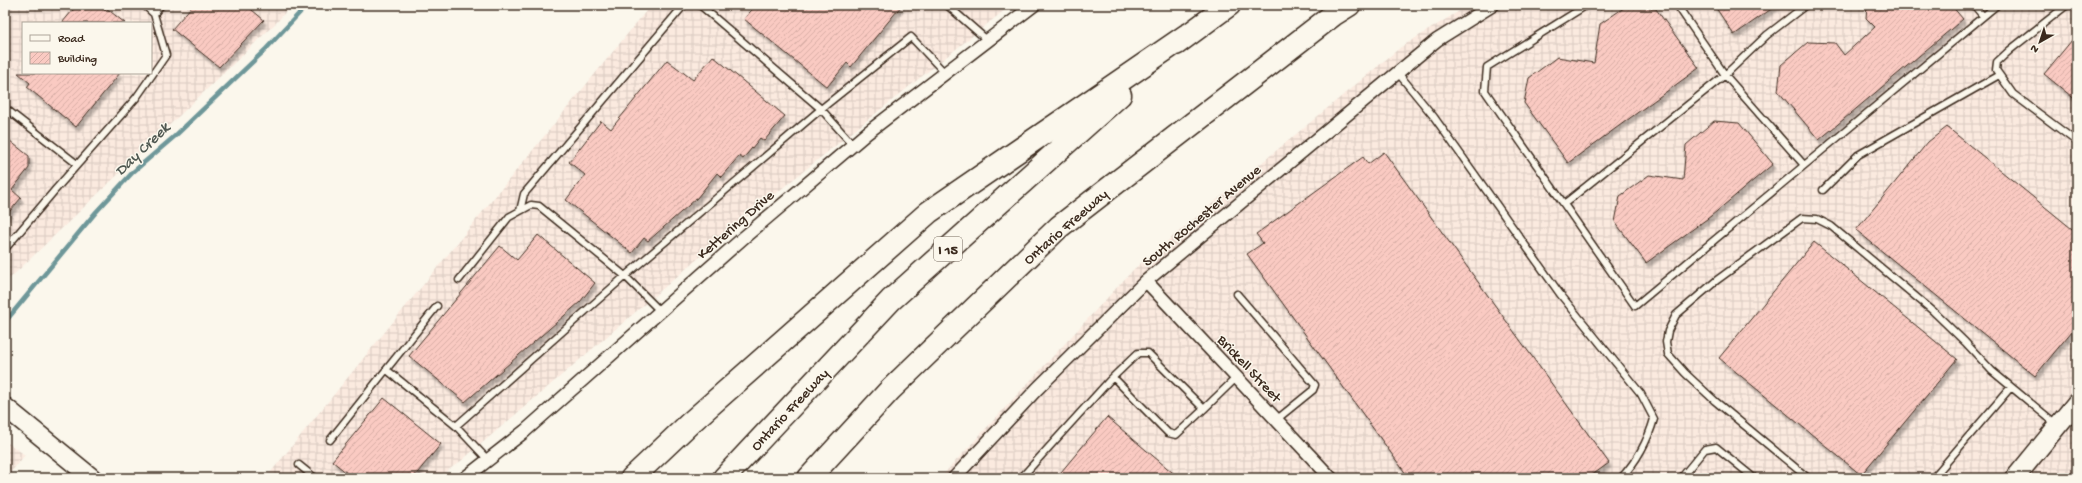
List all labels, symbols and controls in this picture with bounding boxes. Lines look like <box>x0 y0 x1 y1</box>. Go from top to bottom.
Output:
legend <box>22 22 152 74</box>
north arrow <box>2020 22 2060 62</box>
text: Road <box>58 33 85 47</box>
text: N <box>2028 41 2042 55</box>
text: Building <box>57 53 97 67</box>
water label: Day Creek <box>112 118 176 181</box>
street label: South Rochester Avenue <box>1139 161 1265 271</box>
street label: Ontario Freeway <box>1020 185 1113 269</box>
street label: Kettering Drive <box>694 187 779 264</box>
road number: I 15 <box>934 237 962 261</box>
street label: Brickell Street <box>1212 331 1286 408</box>
street label: Ontario Freeway <box>748 365 834 455</box>

